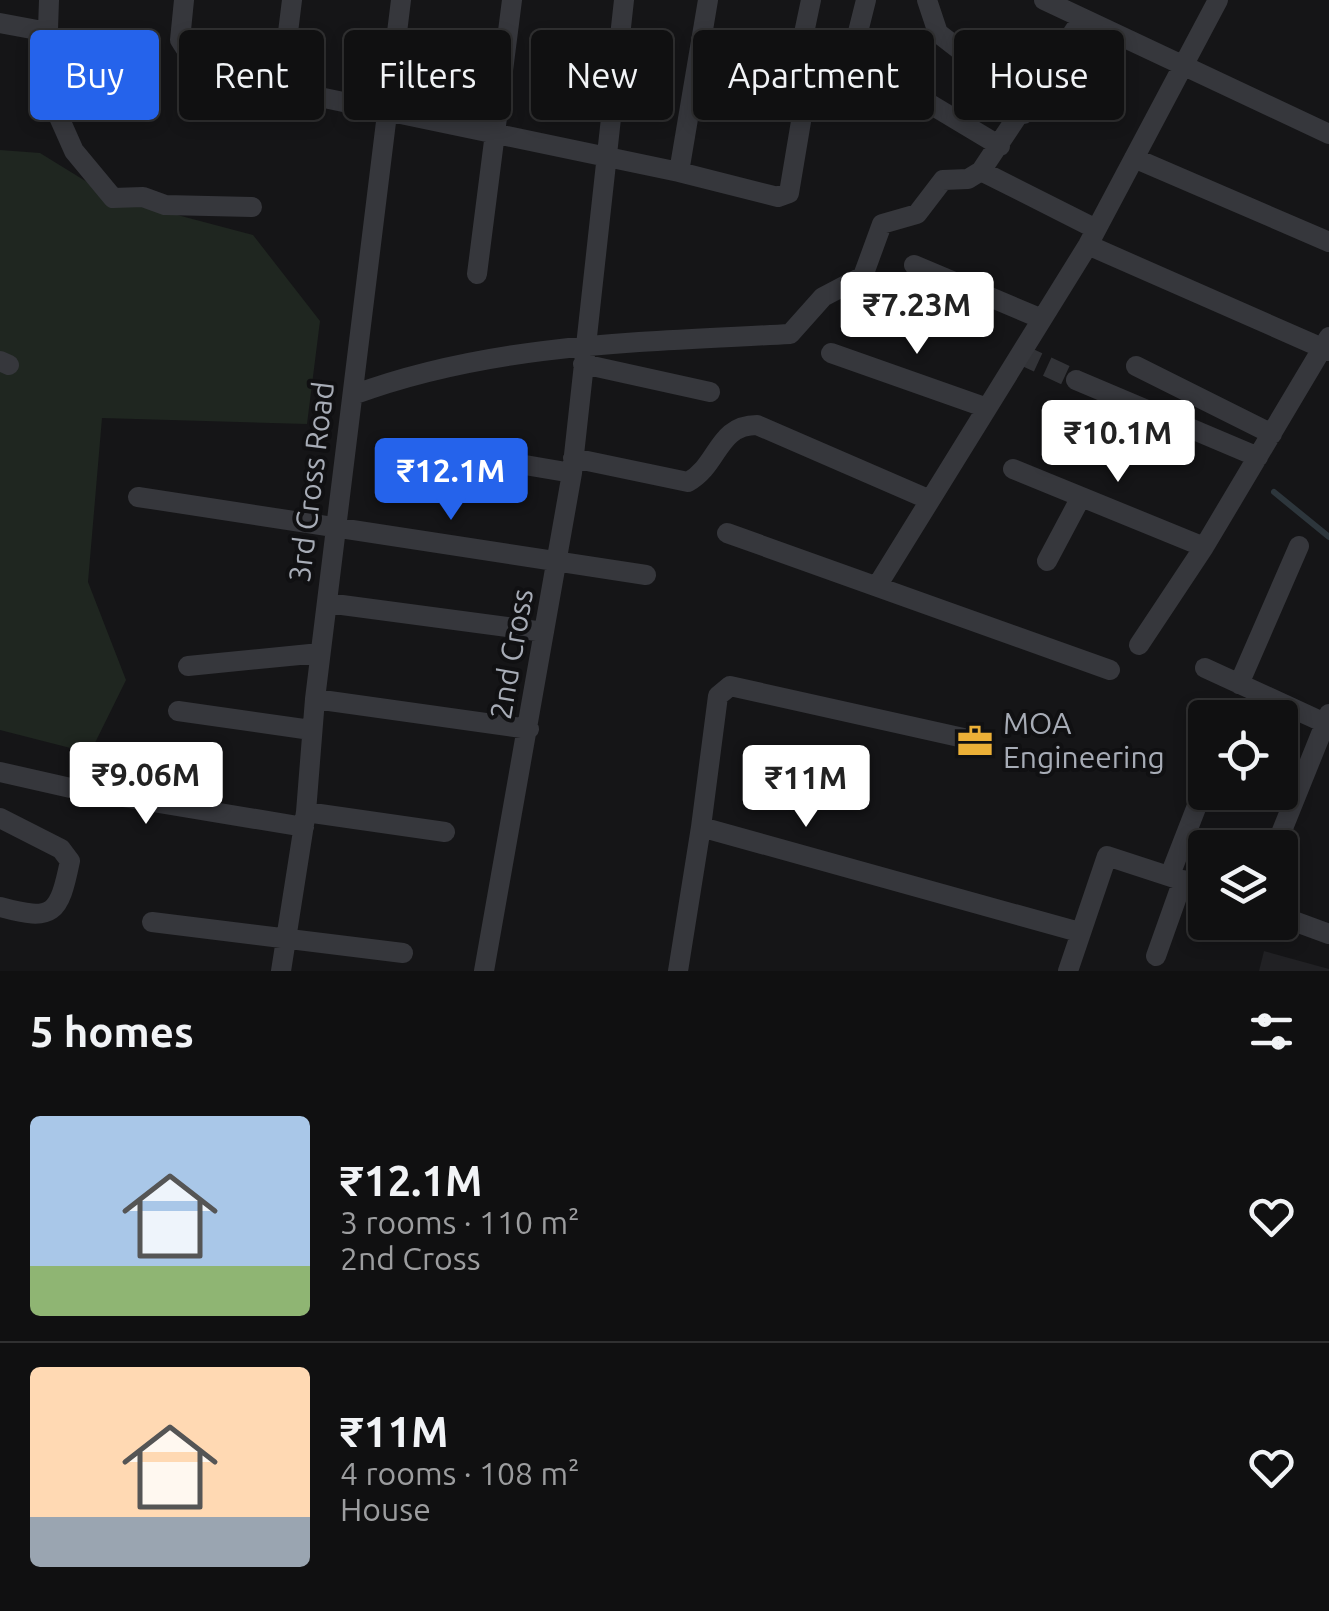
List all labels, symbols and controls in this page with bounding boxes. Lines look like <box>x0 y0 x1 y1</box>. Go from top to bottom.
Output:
chip: Buy <box>30 30 159 120</box>
chip: Rent <box>179 30 324 120</box>
chip: Filters <box>344 30 511 120</box>
chip: New <box>531 30 673 120</box>
chip: Apartment <box>693 30 934 120</box>
chip: House <box>954 30 1124 120</box>
pin: ₹7.23M <box>836 272 998 357</box>
text: ₹7.23M <box>863 286 971 322</box>
street label: 3rd Cross Road <box>282 380 340 584</box>
pin: ₹10.1M <box>1037 400 1199 485</box>
text: ₹10.1M <box>1064 414 1172 450</box>
pin: ₹12.1M <box>370 438 532 523</box>
text: ₹12.1M <box>397 452 505 488</box>
street label: 2nd Cross <box>483 586 539 722</box>
map controls <box>1188 700 1298 940</box>
button: locate <box>1188 700 1298 810</box>
place label: MOA Engineering <box>1003 706 1165 774</box>
office icon: MOA Engineering <box>956 722 994 760</box>
pin: ₹9.06M <box>65 742 227 827</box>
pin: ₹11M <box>747 745 865 830</box>
text: ₹9.06M <box>92 756 200 792</box>
text: ₹11M <box>765 759 847 795</box>
button: layers <box>1188 830 1298 940</box>
icon: filters <box>1244 1004 1299 1059</box>
text: 5 homes <box>30 1008 194 1055</box>
icon: home <box>110 1156 230 1276</box>
text: ₹12.1M <box>340 1157 482 1204</box>
icon: heart <box>1244 1189 1299 1244</box>
text: 3 rooms · 110 m² <box>340 1204 580 1240</box>
text: 2nd Cross <box>340 1240 481 1276</box>
icon: home <box>110 1407 230 1527</box>
text: ₹11M <box>340 1408 448 1455</box>
icon: heart <box>1244 1440 1299 1495</box>
text: 4 rooms · 108 m² <box>340 1455 580 1491</box>
text: House <box>340 1491 431 1527</box>

